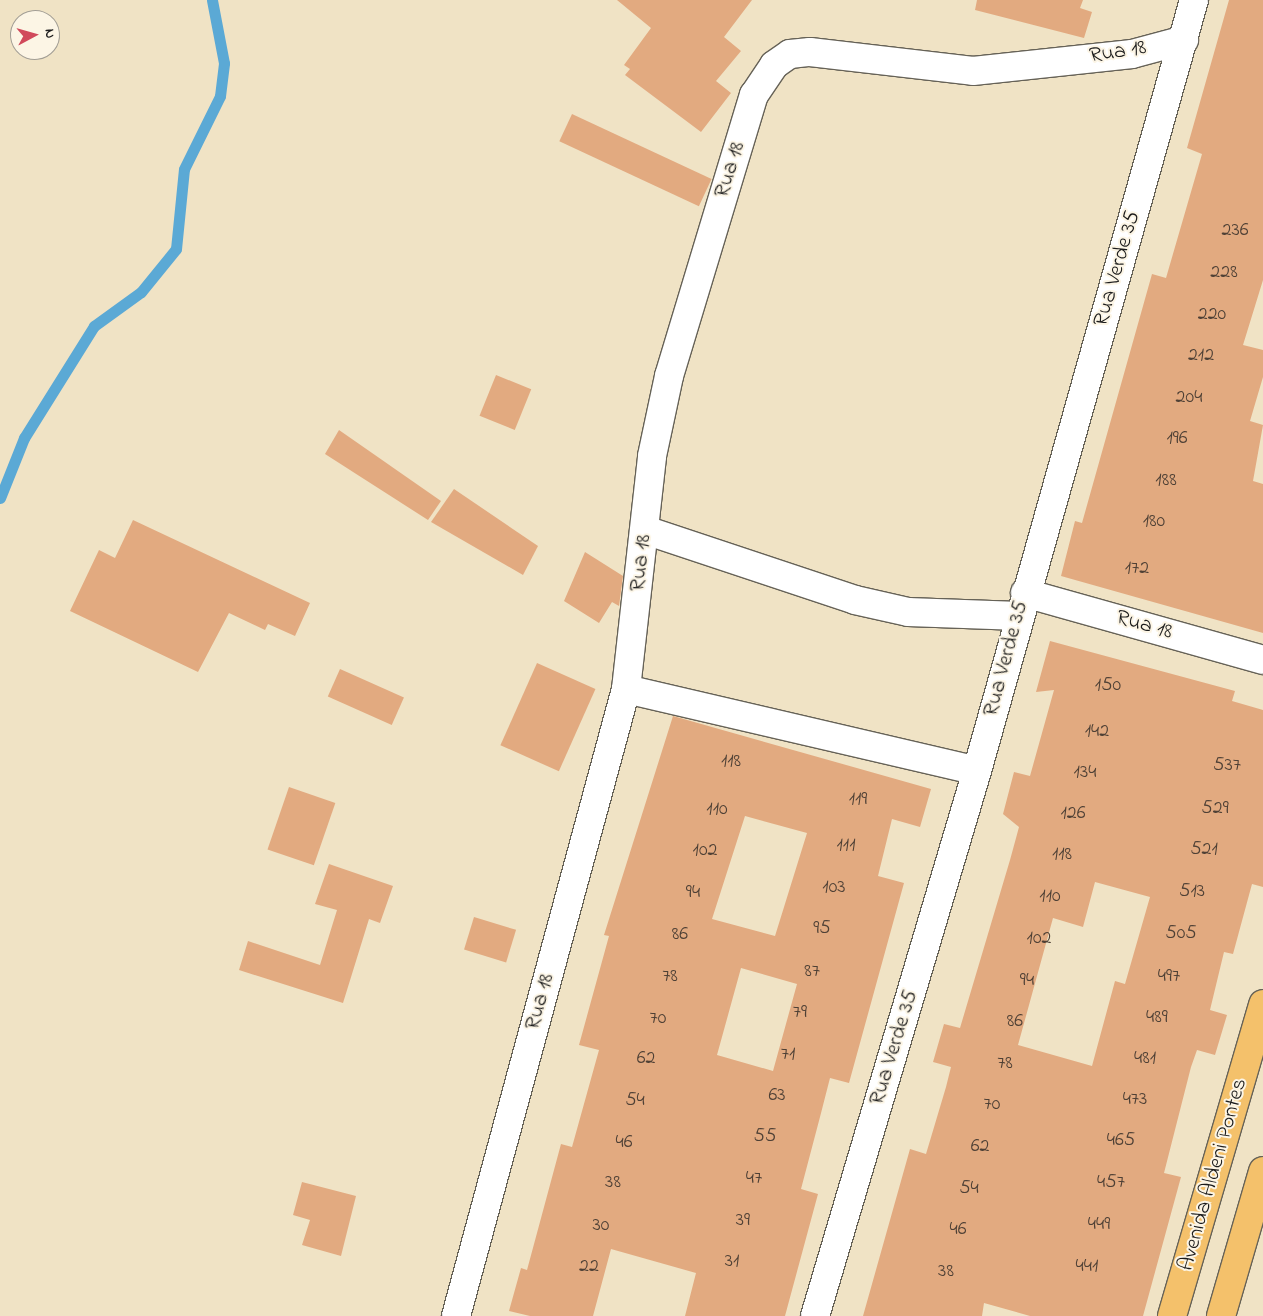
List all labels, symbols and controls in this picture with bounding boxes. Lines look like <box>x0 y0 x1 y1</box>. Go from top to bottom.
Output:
north arrow <box>10 10 60 60</box>
text: N <box>38 28 60 39</box>
street label: Rua 18 <box>1088 35 1148 71</box>
street label: Rua 18 <box>710 139 752 201</box>
street label: Rua Verde 35 <box>1089 208 1147 330</box>
house number: 236 <box>1222 218 1248 242</box>
house number: 228 <box>1210 260 1238 284</box>
house number: 220 <box>1198 302 1226 326</box>
house number: 212 <box>1188 343 1214 367</box>
house number: 204 <box>1176 385 1202 409</box>
house number: 196 <box>1166 426 1188 450</box>
house number: 188 <box>1155 468 1177 492</box>
house number: 180 <box>1143 509 1165 533</box>
street label: Rua 18 <box>626 533 658 593</box>
house number: 172 <box>1125 556 1149 580</box>
street label: Rua Verde 35 <box>979 598 1035 720</box>
street label: Rua 18 <box>1113 605 1175 647</box>
house number: 150 <box>1095 673 1121 697</box>
house number: 142 <box>1085 719 1109 743</box>
house number: 118 <box>721 749 741 773</box>
house number: 537 <box>1213 753 1241 777</box>
house number: 134 <box>1074 760 1096 784</box>
house number: 119 <box>849 787 867 811</box>
house number: 529 <box>1201 796 1229 820</box>
house number: 110 <box>706 797 728 821</box>
house number: 126 <box>1060 801 1086 825</box>
house number: 111 <box>836 833 856 857</box>
house number: 521 <box>1190 837 1218 861</box>
house number: 102 <box>693 838 717 862</box>
house number: 118 <box>1052 842 1072 866</box>
house number: 103 <box>822 875 846 899</box>
house number: 513 <box>1179 879 1205 903</box>
house number: 94 <box>686 880 700 904</box>
house number: 110 <box>1039 884 1061 908</box>
house number: 95 <box>813 916 831 940</box>
house number: 505 <box>1165 921 1197 945</box>
house number: 86 <box>672 922 688 946</box>
house number: 102 <box>1027 926 1051 950</box>
house number: 87 <box>804 959 820 983</box>
house number: 78 <box>662 964 678 988</box>
house number: 497 <box>1158 964 1180 988</box>
house number: 94 <box>1020 968 1034 992</box>
street label: Rua 18 <box>521 971 561 1033</box>
street label: Rua Verde 35 <box>865 987 925 1109</box>
house number: 79 <box>793 1000 807 1024</box>
house number: 489 <box>1146 1005 1168 1029</box>
house number: 70 <box>650 1006 666 1030</box>
house number: 86 <box>1007 1009 1023 1033</box>
house number: 71 <box>781 1042 795 1066</box>
house number: 62 <box>637 1046 655 1070</box>
house number: 481 <box>1134 1046 1156 1070</box>
house number: 78 <box>997 1051 1013 1075</box>
street label: Avenida Aldeni Pontes <box>1174 1076 1254 1274</box>
house number: 63 <box>768 1083 786 1107</box>
house number: 473 <box>1123 1087 1147 1111</box>
house number: 54 <box>625 1088 645 1112</box>
house number: 70 <box>984 1092 1000 1116</box>
house number: 55 <box>754 1124 776 1148</box>
house number: 465 <box>1107 1128 1135 1152</box>
house number: 46 <box>615 1130 633 1154</box>
house number: 62 <box>971 1134 989 1158</box>
house number: 47 <box>746 1166 762 1190</box>
house number: 38 <box>605 1170 621 1194</box>
house number: 457 <box>1097 1170 1125 1194</box>
house number: 54 <box>959 1176 979 1200</box>
house number: 39 <box>736 1208 750 1232</box>
house number: 449 <box>1088 1212 1110 1236</box>
house number: 30 <box>593 1213 609 1237</box>
house number: 46 <box>949 1217 967 1241</box>
house number: 31 <box>725 1249 739 1273</box>
house number: 22 <box>579 1254 599 1278</box>
house number: 441 <box>1076 1254 1098 1278</box>
house number: 38 <box>938 1259 954 1283</box>

